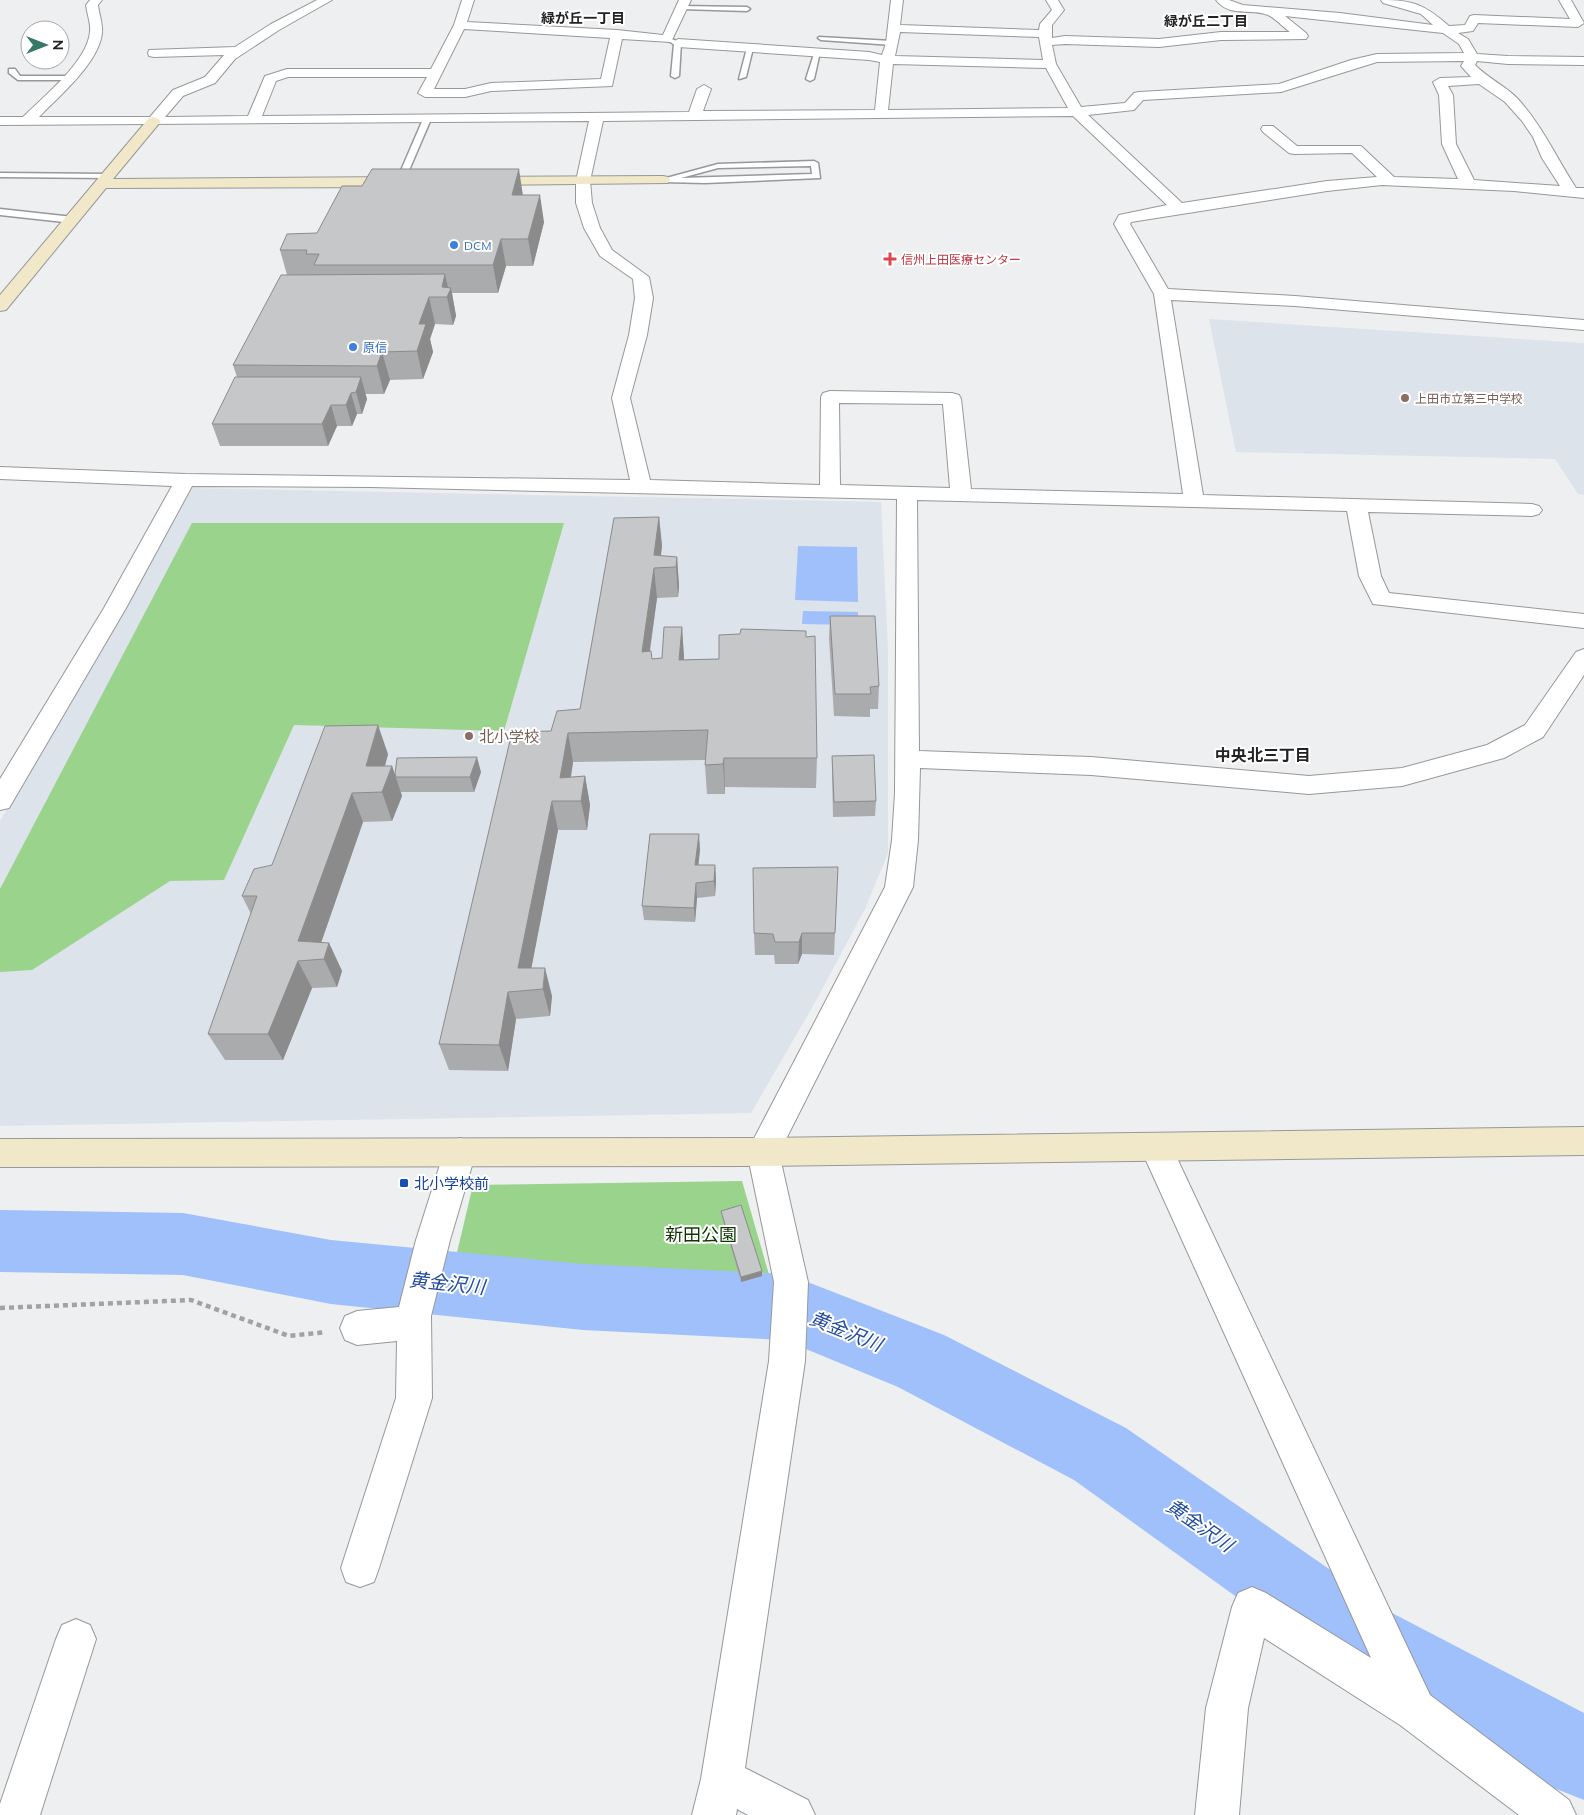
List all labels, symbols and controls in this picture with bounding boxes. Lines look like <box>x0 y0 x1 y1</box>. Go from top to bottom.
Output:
district label: 緑が丘一丁目 <box>541 9 625 27</box>
district label: 緑が丘二丁目 <box>1164 12 1248 30</box>
north arrow <box>20 20 70 70</box>
text: N <box>49 40 67 50</box>
place label: DCM <box>464 238 491 253</box>
marker: DCM <box>448 239 460 251</box>
marker: 信州上田医療センター <box>883 252 897 266</box>
place label: 信州上田医療センター <box>901 252 1021 267</box>
place label: 原信 <box>363 340 387 355</box>
marker: 原信 <box>347 341 359 353</box>
place label: 上田市立第三中学校 <box>1415 391 1523 406</box>
marker: 上田市立第三中学校 <box>1399 392 1411 404</box>
place label: 北小学校 <box>479 727 539 746</box>
marker: 北小学校 <box>463 730 475 742</box>
district label: 中央北三丁目 <box>1215 745 1311 765</box>
place label: 北小学校前 <box>414 1174 489 1193</box>
marker: 北小学校前 <box>398 1177 410 1189</box>
park label: 新田公園 <box>665 1223 737 1246</box>
water label: 黄金沢川 <box>408 1267 488 1299</box>
water label: 黄金沢川 <box>806 1306 888 1357</box>
water label: 黄金沢川 <box>1162 1493 1240 1558</box>

